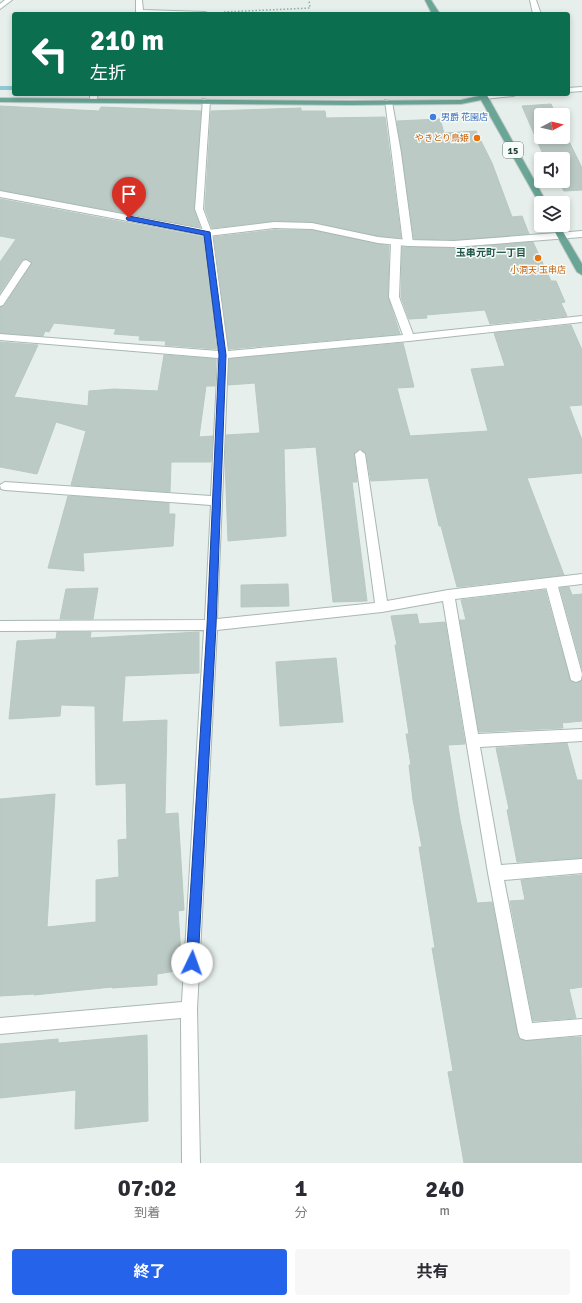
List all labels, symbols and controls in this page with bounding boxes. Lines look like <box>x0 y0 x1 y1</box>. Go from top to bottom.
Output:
text: 210 m <box>90 24 164 58</box>
icon: left <box>24 28 76 80</box>
text: 左折 <box>90 62 126 84</box>
north arrow <box>534 108 570 144</box>
map controls <box>534 108 570 232</box>
marker: 男爵 花園店 <box>428 112 438 122</box>
place label: 男爵 花園店 <box>441 112 488 123</box>
place label: やきとり鳥姫 <box>415 133 469 144</box>
marker: やきとり鳥姫 <box>472 133 482 143</box>
road number: 15 <box>503 142 523 158</box>
button: sound <box>534 152 570 188</box>
pin <box>112 177 146 218</box>
icon: arrive <box>118 183 140 205</box>
button: layers <box>534 196 570 232</box>
district label: 玉串元町一丁目 <box>456 247 526 259</box>
marker: 小洞天 玉串店 <box>533 253 543 263</box>
place label: 小洞天 玉串店 <box>510 265 566 276</box>
position arrow <box>171 942 213 984</box>
text: 07:02 <box>118 1173 177 1203</box>
text: 1 <box>295 1173 307 1203</box>
text: 240 <box>425 1174 464 1204</box>
text: m <box>440 1203 450 1219</box>
text: 到着 <box>134 1205 160 1221</box>
text: 分 <box>294 1205 308 1221</box>
button: 終了 <box>12 1249 287 1295</box>
button: 共有 <box>295 1249 570 1295</box>

